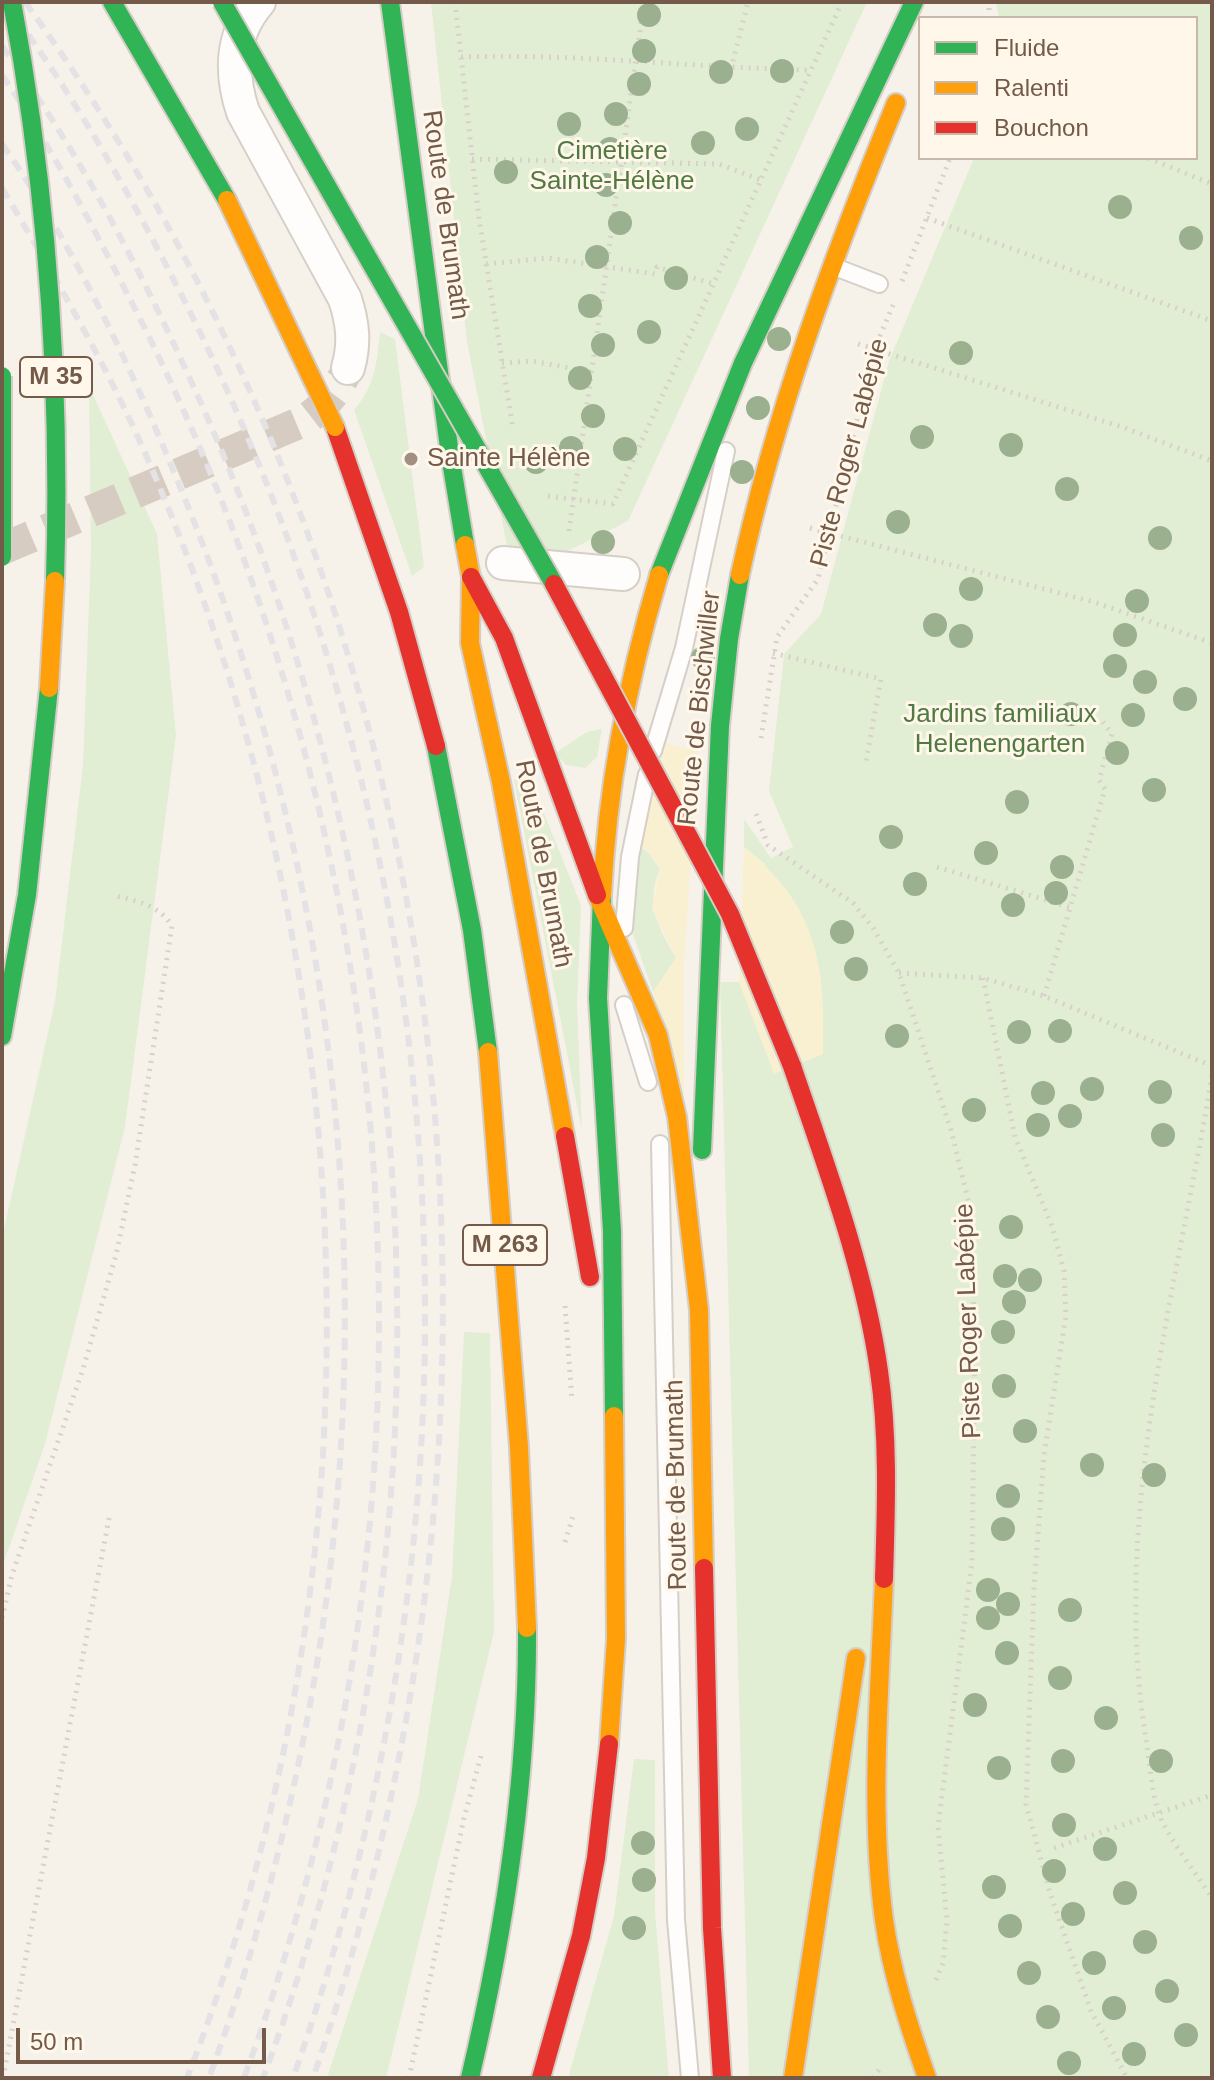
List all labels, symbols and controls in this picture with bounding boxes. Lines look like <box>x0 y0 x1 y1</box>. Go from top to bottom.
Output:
legend <box>918 16 1198 160</box>
text: Fluide <box>994 34 1059 61</box>
text: Ralenti <box>994 74 1069 101</box>
street label: Route de Brumath <box>415 108 475 322</box>
text: Bouchon <box>994 114 1089 141</box>
park label: Cimetière Sainte-Hélène <box>530 136 694 198</box>
street label: Piste Roger Labépie <box>804 335 896 571</box>
road number: M 35 <box>20 357 92 397</box>
place label: Sainte Hélène <box>427 443 590 475</box>
marker: Sainte Hélène <box>402 450 420 468</box>
street label: Route de Bischwiller <box>672 589 728 827</box>
park label: Jardins familiaux Helenengarten <box>903 699 1097 760</box>
street label: Route de Brumath <box>508 757 578 971</box>
street label: Piste Roger Labépie <box>949 1203 989 1439</box>
road number: M 263 <box>463 1225 547 1265</box>
street label: Route de Brumath <box>660 1379 694 1591</box>
scale bar <box>20 2012 270 2062</box>
text: 50 m <box>30 2028 83 2055</box>

